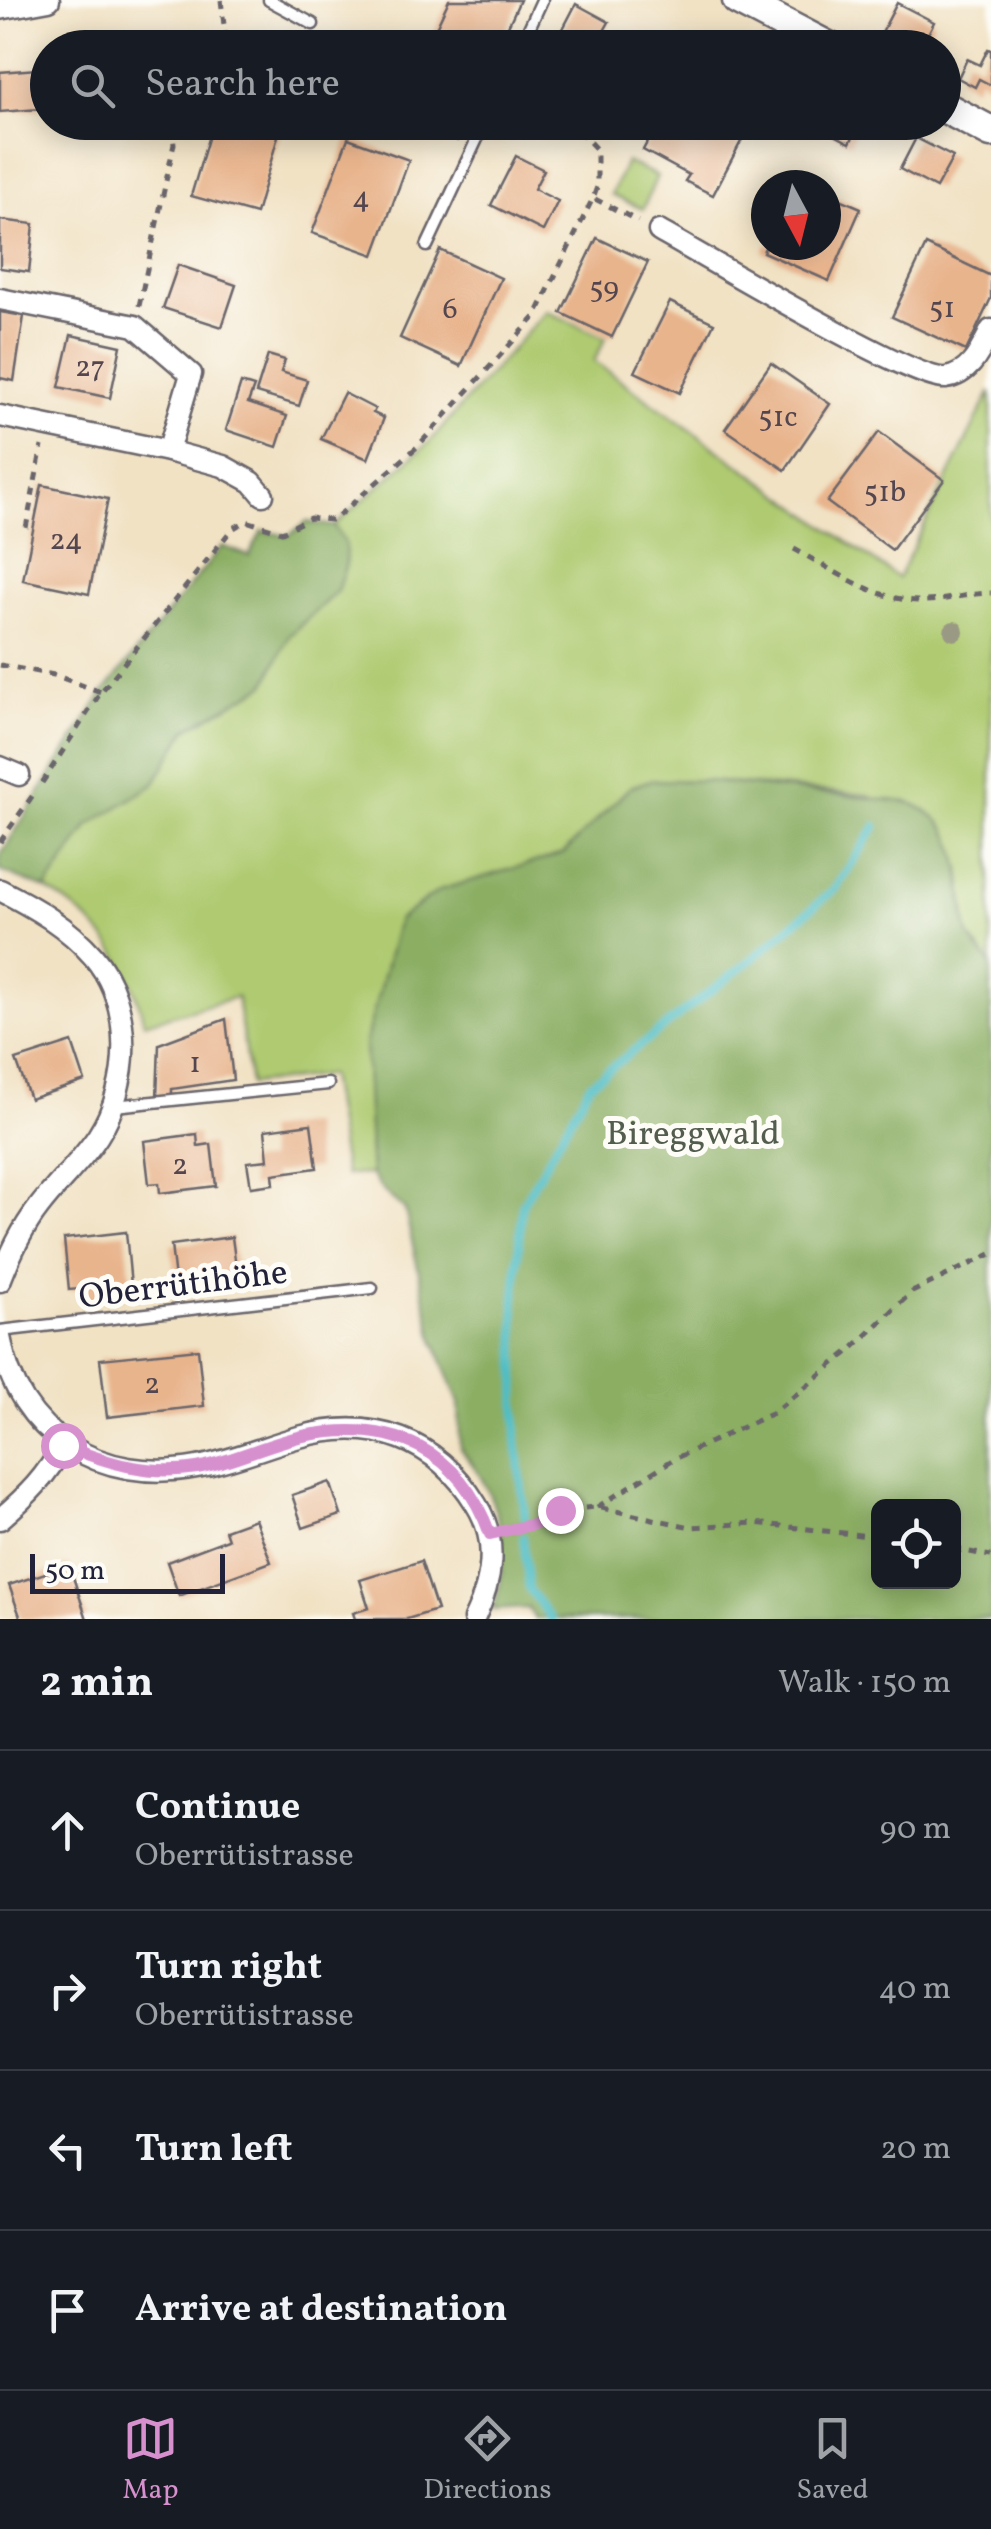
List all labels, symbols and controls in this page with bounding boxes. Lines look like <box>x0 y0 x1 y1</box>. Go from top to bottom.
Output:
search box <box>30 30 961 140</box>
icon: search <box>65 58 120 113</box>
text: Search here <box>145 59 340 112</box>
north arrow <box>751 170 841 260</box>
house number: 4 <box>352 178 370 220</box>
house number: 59 <box>589 268 619 310</box>
house number: 51 <box>929 288 955 330</box>
house number: 6 <box>442 289 458 331</box>
house number: 27 <box>75 347 105 389</box>
house number: 51c <box>758 397 798 439</box>
house number: 51b <box>864 472 906 514</box>
house number: 24 <box>49 520 83 562</box>
house number: 1 <box>189 1043 201 1085</box>
park label: Bireggwald <box>606 1111 780 1159</box>
house number: 2 <box>172 1145 188 1187</box>
street label: Oberrütihöhe <box>76 1249 290 1323</box>
house number: 2 <box>144 1364 160 1406</box>
route start <box>41 1423 87 1469</box>
route end <box>538 1488 584 1534</box>
map controls <box>871 1499 961 1589</box>
button: locate <box>871 1499 961 1589</box>
scale bar <box>30 1549 225 1594</box>
text: 50 m <box>45 1552 105 1591</box>
text: 2 min <box>40 1655 153 1714</box>
text: Walk · 150 m <box>778 1662 951 1706</box>
text: Continue <box>135 1782 300 1835</box>
icon: ahead <box>40 1803 95 1858</box>
text: 90 m <box>880 1808 951 1852</box>
text: Oberrütistrasse <box>135 1835 354 1879</box>
text: Turn right <box>135 1942 322 1995</box>
icon: right <box>40 1963 95 2018</box>
text: 40 m <box>879 1968 951 2012</box>
text: Oberrütistrasse <box>135 1995 354 2039</box>
icon: left <box>40 2123 95 2178</box>
text: Turn left <box>135 2124 292 2177</box>
text: 20 m <box>880 2128 951 2172</box>
icon: arrive <box>40 2283 95 2338</box>
text: Arrive at destination <box>135 2284 508 2337</box>
tab: Map <box>122 2411 178 2510</box>
tab: Directions <box>423 2411 552 2510</box>
tab: Saved <box>796 2411 869 2510</box>

